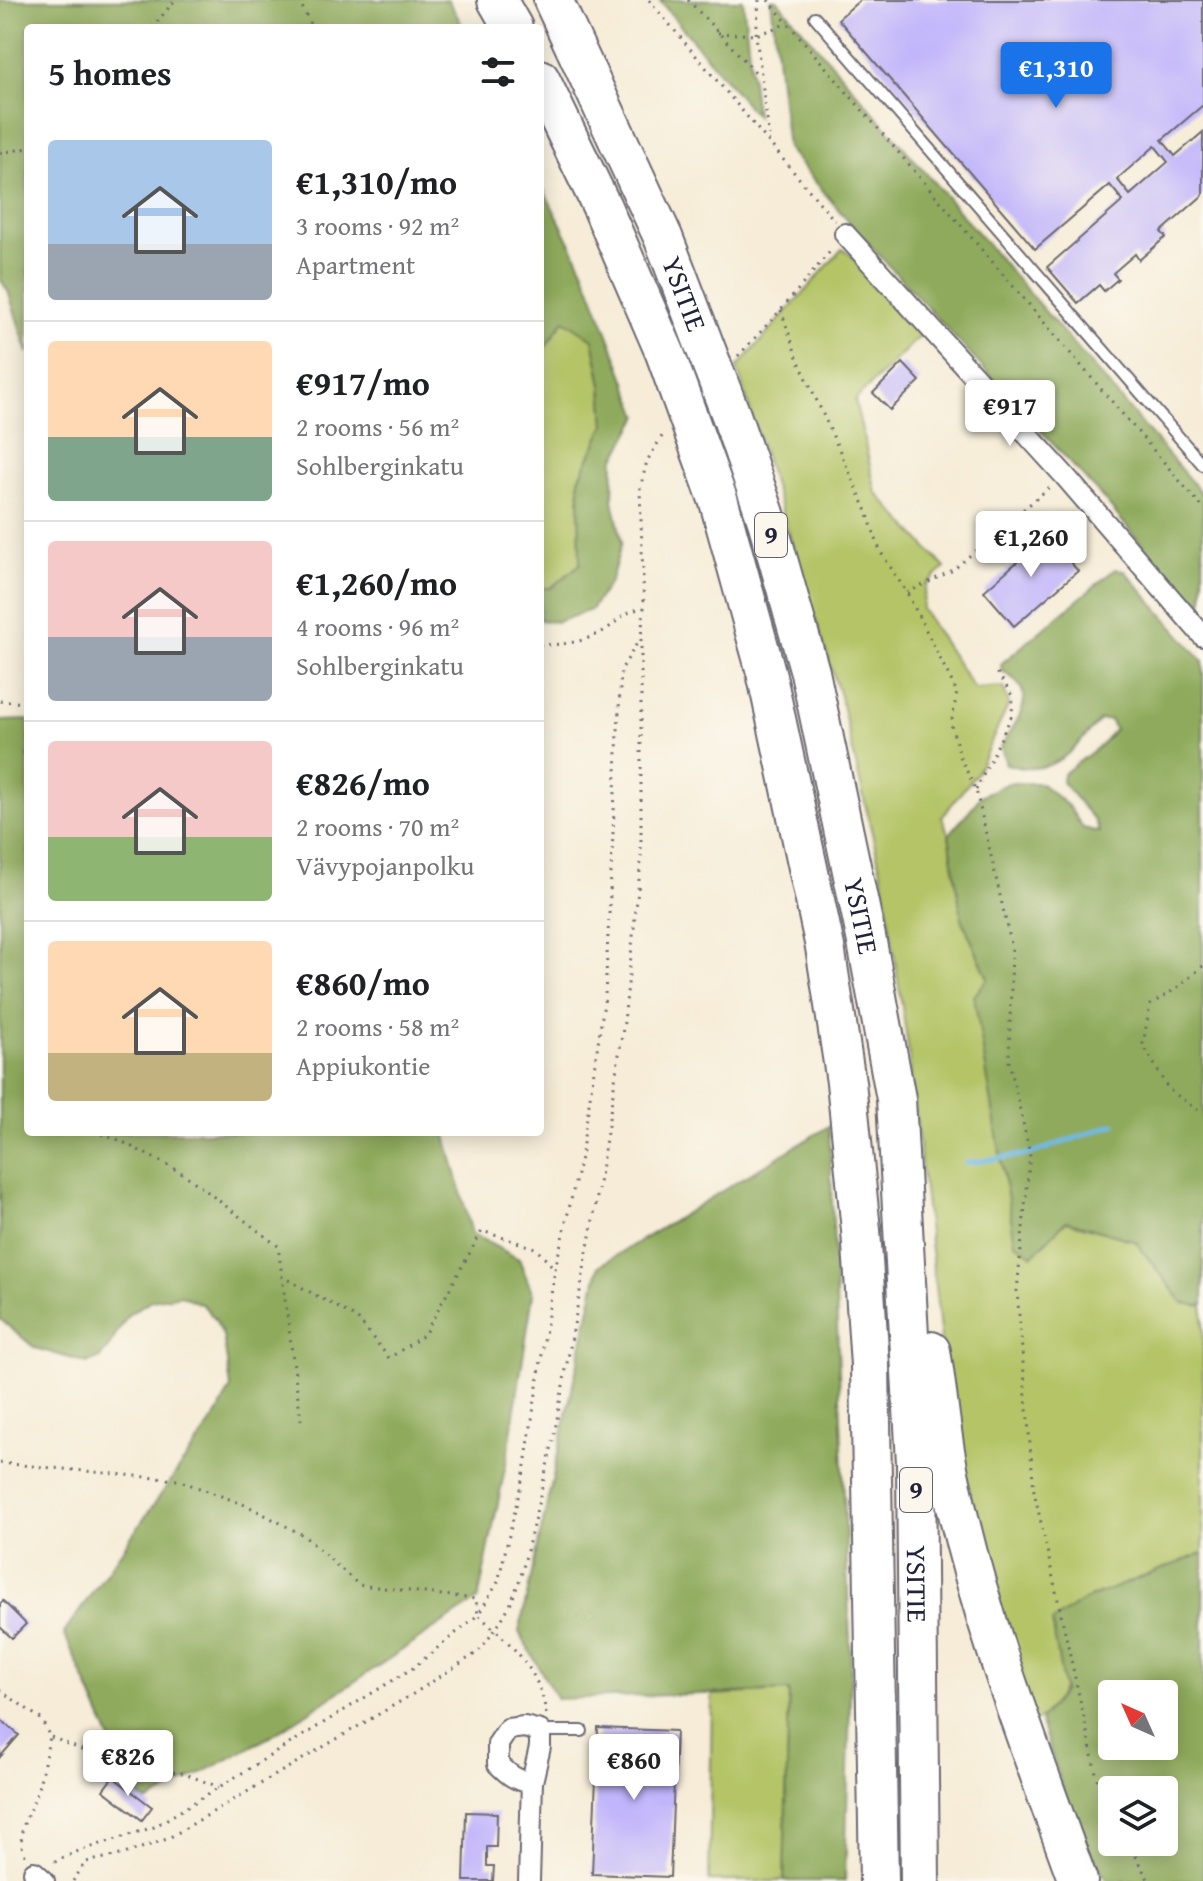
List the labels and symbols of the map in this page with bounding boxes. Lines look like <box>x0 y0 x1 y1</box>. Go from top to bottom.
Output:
pin: €1,310 <box>991 42 1121 110</box>
street label: YSITIE <box>652 250 718 337</box>
pin: €917 <box>963 380 1057 448</box>
pin: €1,260 <box>966 511 1096 579</box>
road number: 9 <box>755 513 787 557</box>
street label: YSITIE <box>834 874 890 957</box>
road number: 9 <box>900 1468 932 1512</box>
street label: YSITIE <box>897 1545 939 1623</box>
north arrow <box>1098 1680 1178 1760</box>
pin: €826 <box>81 1730 175 1798</box>
pin: €860 <box>587 1734 681 1802</box>

